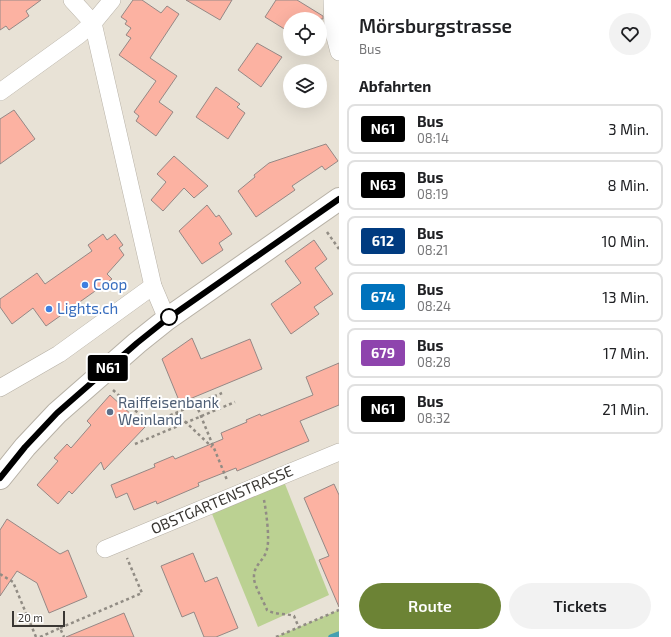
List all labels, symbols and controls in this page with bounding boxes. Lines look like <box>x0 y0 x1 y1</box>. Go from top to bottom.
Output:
map controls <box>283 12 327 108</box>
button: locate <box>283 12 327 56</box>
button: heart <box>609 13 651 55</box>
text: Mörsburgstrasse <box>359 14 512 37</box>
text: Bus <box>359 41 381 57</box>
button: layers <box>283 64 327 108</box>
text: Abfahrten <box>359 77 431 95</box>
text: Bus <box>417 112 443 130</box>
text: N61 <box>371 120 395 137</box>
text: 3 Min. <box>608 120 649 138</box>
text: 08:14 <box>417 130 449 146</box>
text: Bus <box>417 168 443 186</box>
text: N63 <box>370 176 396 193</box>
text: 8 Min. <box>608 176 649 194</box>
text: 08:19 <box>417 186 448 202</box>
text: Bus <box>417 224 443 242</box>
text: 612 <box>372 232 394 249</box>
text: 10 Min. <box>602 232 649 250</box>
text: 08:21 <box>417 242 448 258</box>
place label: Coop <box>93 275 127 293</box>
marker: Coop <box>80 280 90 290</box>
text: Bus <box>417 280 443 298</box>
text: 674 <box>371 288 395 305</box>
text: 13 Min. <box>602 288 649 306</box>
text: 08:24 <box>417 298 451 314</box>
place label: Lights.ch <box>57 299 118 317</box>
marker: Lights.ch <box>44 304 54 314</box>
unlabelled marker <box>160 308 178 326</box>
text: Bus <box>417 336 443 354</box>
text: 679 <box>371 344 395 361</box>
text: 17 Min. <box>603 344 649 362</box>
text: 08:28 <box>417 354 451 370</box>
line badge: N61 <box>85 355 131 381</box>
text: N61 <box>96 359 120 376</box>
text: Bus <box>417 392 443 410</box>
place label: Raiffeisenbank Weinland <box>118 393 219 428</box>
text: N61 <box>371 400 395 417</box>
text: 21 Min. <box>602 400 649 418</box>
marker: Raiffeisenbank Weinland <box>105 407 115 417</box>
text: 08:32 <box>417 410 450 426</box>
street label: OBSTGARTENSTRASSE <box>148 461 295 537</box>
button: Route <box>359 583 501 629</box>
button: Tickets <box>509 583 651 629</box>
scale bar <box>12 609 65 628</box>
text: 20 m <box>18 611 43 624</box>

